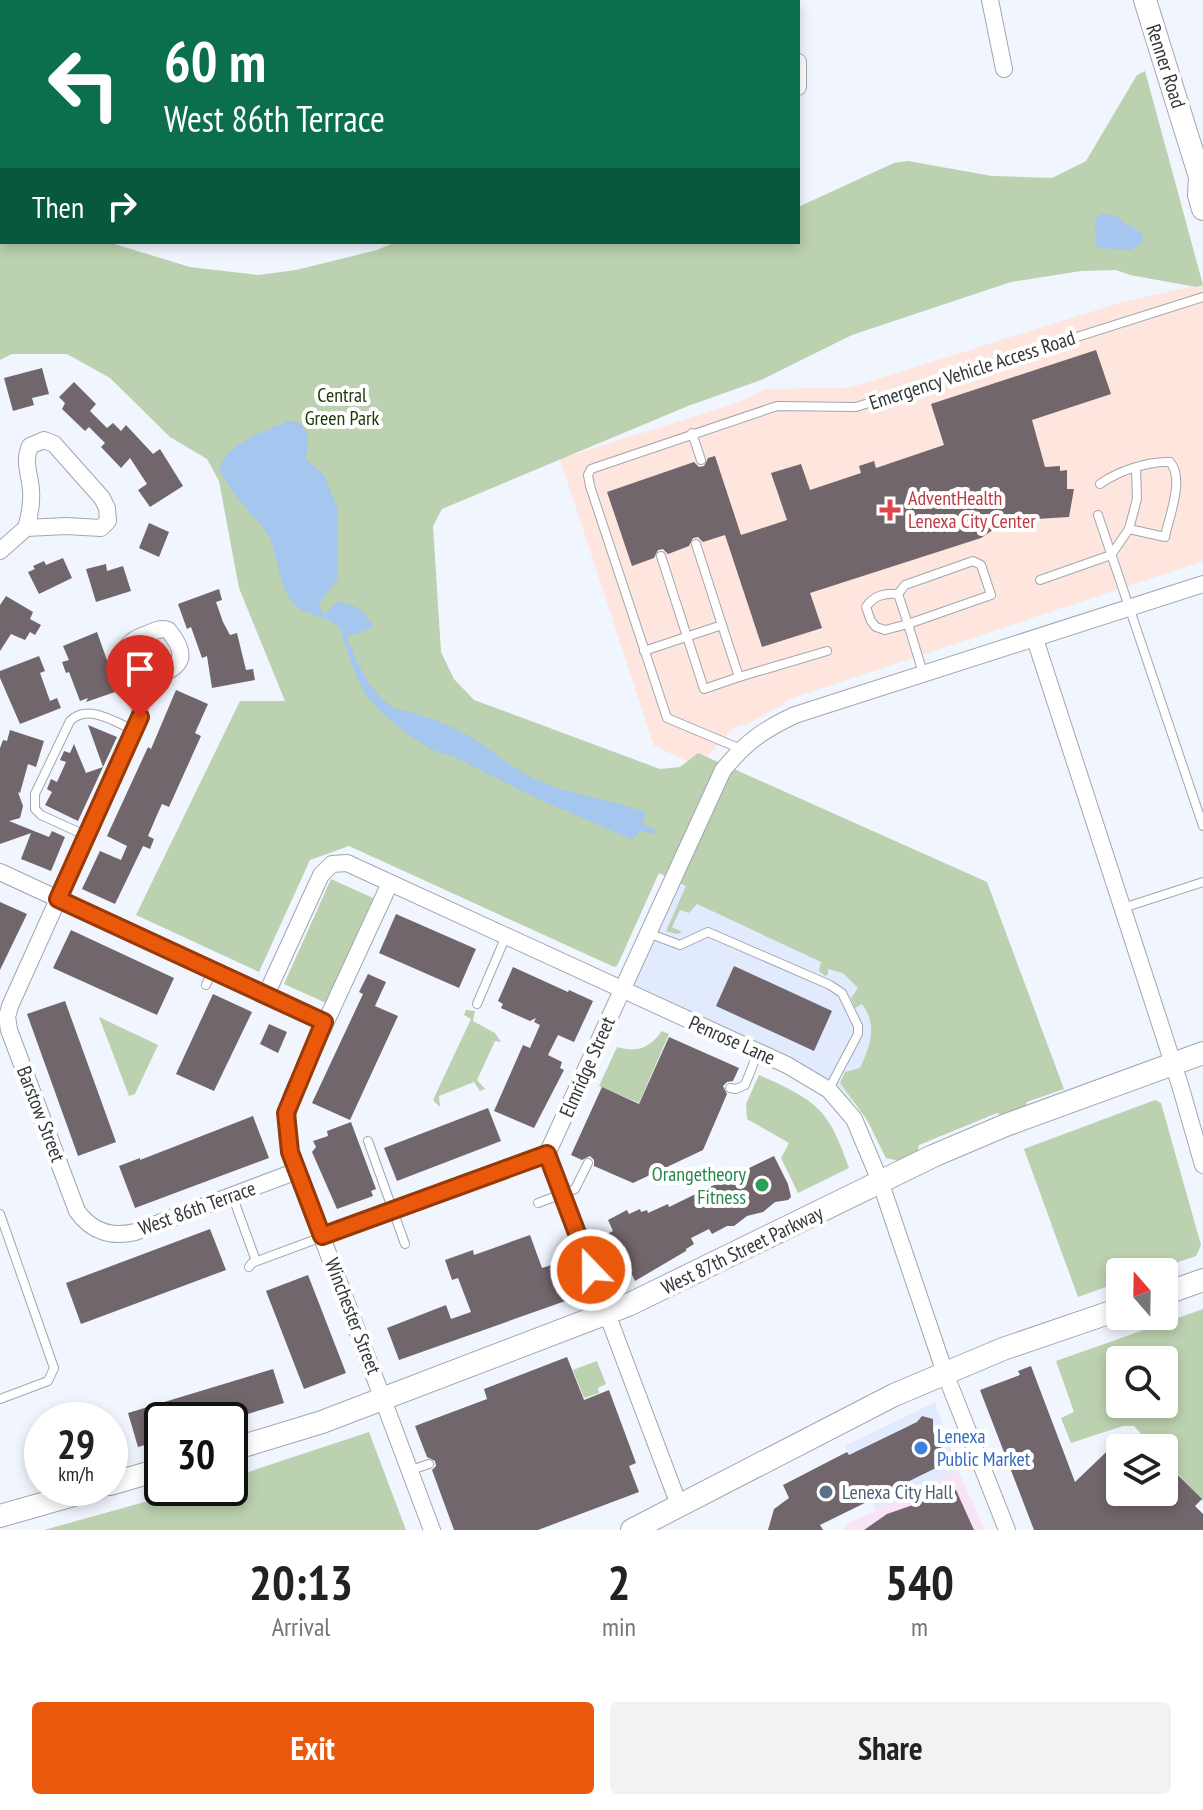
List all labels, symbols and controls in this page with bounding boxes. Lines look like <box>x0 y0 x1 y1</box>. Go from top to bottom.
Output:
street label: Renner Road <box>1140 21 1192 111</box>
text: 60 m <box>164 25 266 97</box>
icon: left <box>32 32 136 136</box>
text: West 86th Terrace <box>164 95 385 142</box>
icon: right <box>100 184 144 228</box>
text: Then <box>32 187 84 226</box>
street label: Emergency Vehicle Access Road <box>866 324 1078 416</box>
park label: Central Green Park <box>305 382 379 431</box>
place label: AdventHealth Lenexa City Center <box>908 485 1036 534</box>
marker: AdventHealth Lenexa City Center <box>879 499 901 521</box>
pin <box>106 635 174 717</box>
icon: arrive <box>118 647 162 691</box>
street label: Penrose Lane <box>685 1009 779 1071</box>
street label: Elmridge Street <box>553 1012 621 1121</box>
street label: Barstow Street <box>11 1062 71 1166</box>
place label: Orangetheory Fitness <box>652 1161 746 1210</box>
street label: West 86th Terrace <box>135 1175 259 1241</box>
marker: Orangetheory Fitness <box>753 1176 771 1194</box>
street label: West 87th Street Parkway <box>657 1199 827 1300</box>
position arrow <box>549 1228 633 1312</box>
street label: Winchester Street <box>319 1254 387 1378</box>
north arrow <box>1106 1258 1178 1330</box>
map controls <box>1106 1258 1178 1506</box>
button: search <box>1106 1346 1178 1418</box>
speed limit sign: 30 <box>144 1402 248 1506</box>
text: 29 <box>57 1418 95 1470</box>
place label: Lenexa Public Market <box>937 1423 1031 1472</box>
button: layers <box>1106 1434 1178 1506</box>
marker: Lenexa Public Market <box>912 1439 930 1457</box>
text: km/h <box>58 1461 94 1487</box>
place label: Lenexa City Hall <box>842 1479 953 1505</box>
marker: Lenexa City Hall <box>817 1483 835 1501</box>
text: 20:13 <box>249 1551 353 1613</box>
text: 2 <box>608 1551 630 1613</box>
text: 540 <box>885 1551 954 1613</box>
text: Arrival <box>272 1610 330 1643</box>
text: min <box>602 1610 636 1643</box>
text: m <box>911 1610 928 1643</box>
button: Exit <box>32 1702 594 1794</box>
button: Share <box>610 1702 1171 1794</box>

